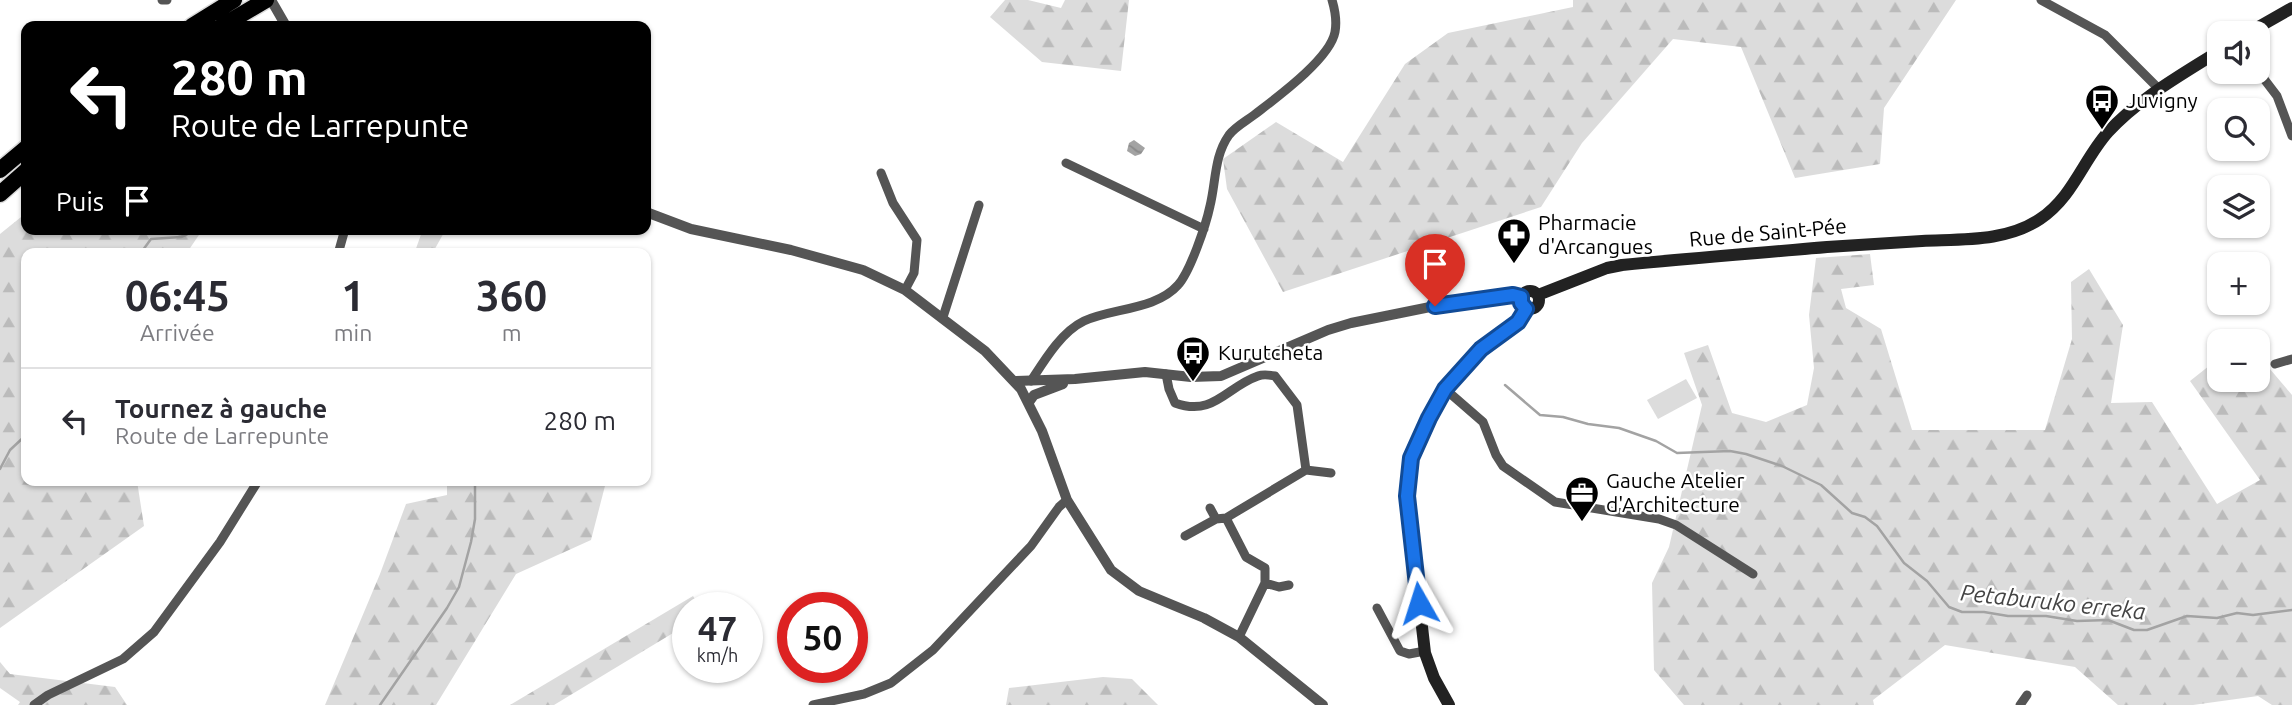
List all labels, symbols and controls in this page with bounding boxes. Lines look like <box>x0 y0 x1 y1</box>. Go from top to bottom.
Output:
map controls <box>2207 21 2270 392</box>
button: sound <box>2207 21 2270 84</box>
icon: left <box>56 49 147 140</box>
text: 280 m <box>171 49 308 104</box>
bus stop icon: Juvigny <box>2083 82 2121 131</box>
place label: Juvigny <box>2126 88 2198 112</box>
button: search <box>2207 98 2270 161</box>
text: Route de Larrepunte <box>171 107 469 143</box>
button: layers <box>2207 175 2270 238</box>
icon: arrive <box>118 182 156 220</box>
text: Puis <box>56 187 104 216</box>
place label: Pharmacie d'Arcangues <box>1538 210 1653 258</box>
street label: Rue de Saint-Pée <box>1688 213 1848 251</box>
pharmacy icon: Pharmacie d'Arcangues <box>1495 216 1533 265</box>
pin <box>1405 234 1465 306</box>
icon: arrive <box>1416 245 1454 283</box>
button: + <box>2207 252 2270 315</box>
text: 06:45 <box>125 272 230 319</box>
text: 1 <box>341 272 365 319</box>
text: 360 <box>476 272 547 319</box>
text: Arrivée <box>140 320 215 345</box>
text: min <box>334 320 372 345</box>
text: m <box>502 320 522 345</box>
button: − <box>2207 329 2270 392</box>
bus stop icon: Kurutcheta <box>1174 334 1212 383</box>
place label: Kurutcheta <box>1218 340 1323 364</box>
text: Tournez à gauche <box>115 394 327 423</box>
icon: left <box>56 402 94 440</box>
text: 280 m <box>544 406 616 435</box>
text: Route de Larrepunte <box>115 423 329 448</box>
place label: Gauche Atelier d'Architecture <box>1606 468 1745 516</box>
office icon: Gauche Atelier d'Architecture <box>1563 474 1601 523</box>
position arrow <box>1382 566 1456 640</box>
water label: Petaburuko erreka <box>1959 579 2147 624</box>
speed limit sign: 50 <box>777 592 868 683</box>
text: 47 <box>698 608 737 648</box>
text: km/h <box>697 645 738 665</box>

